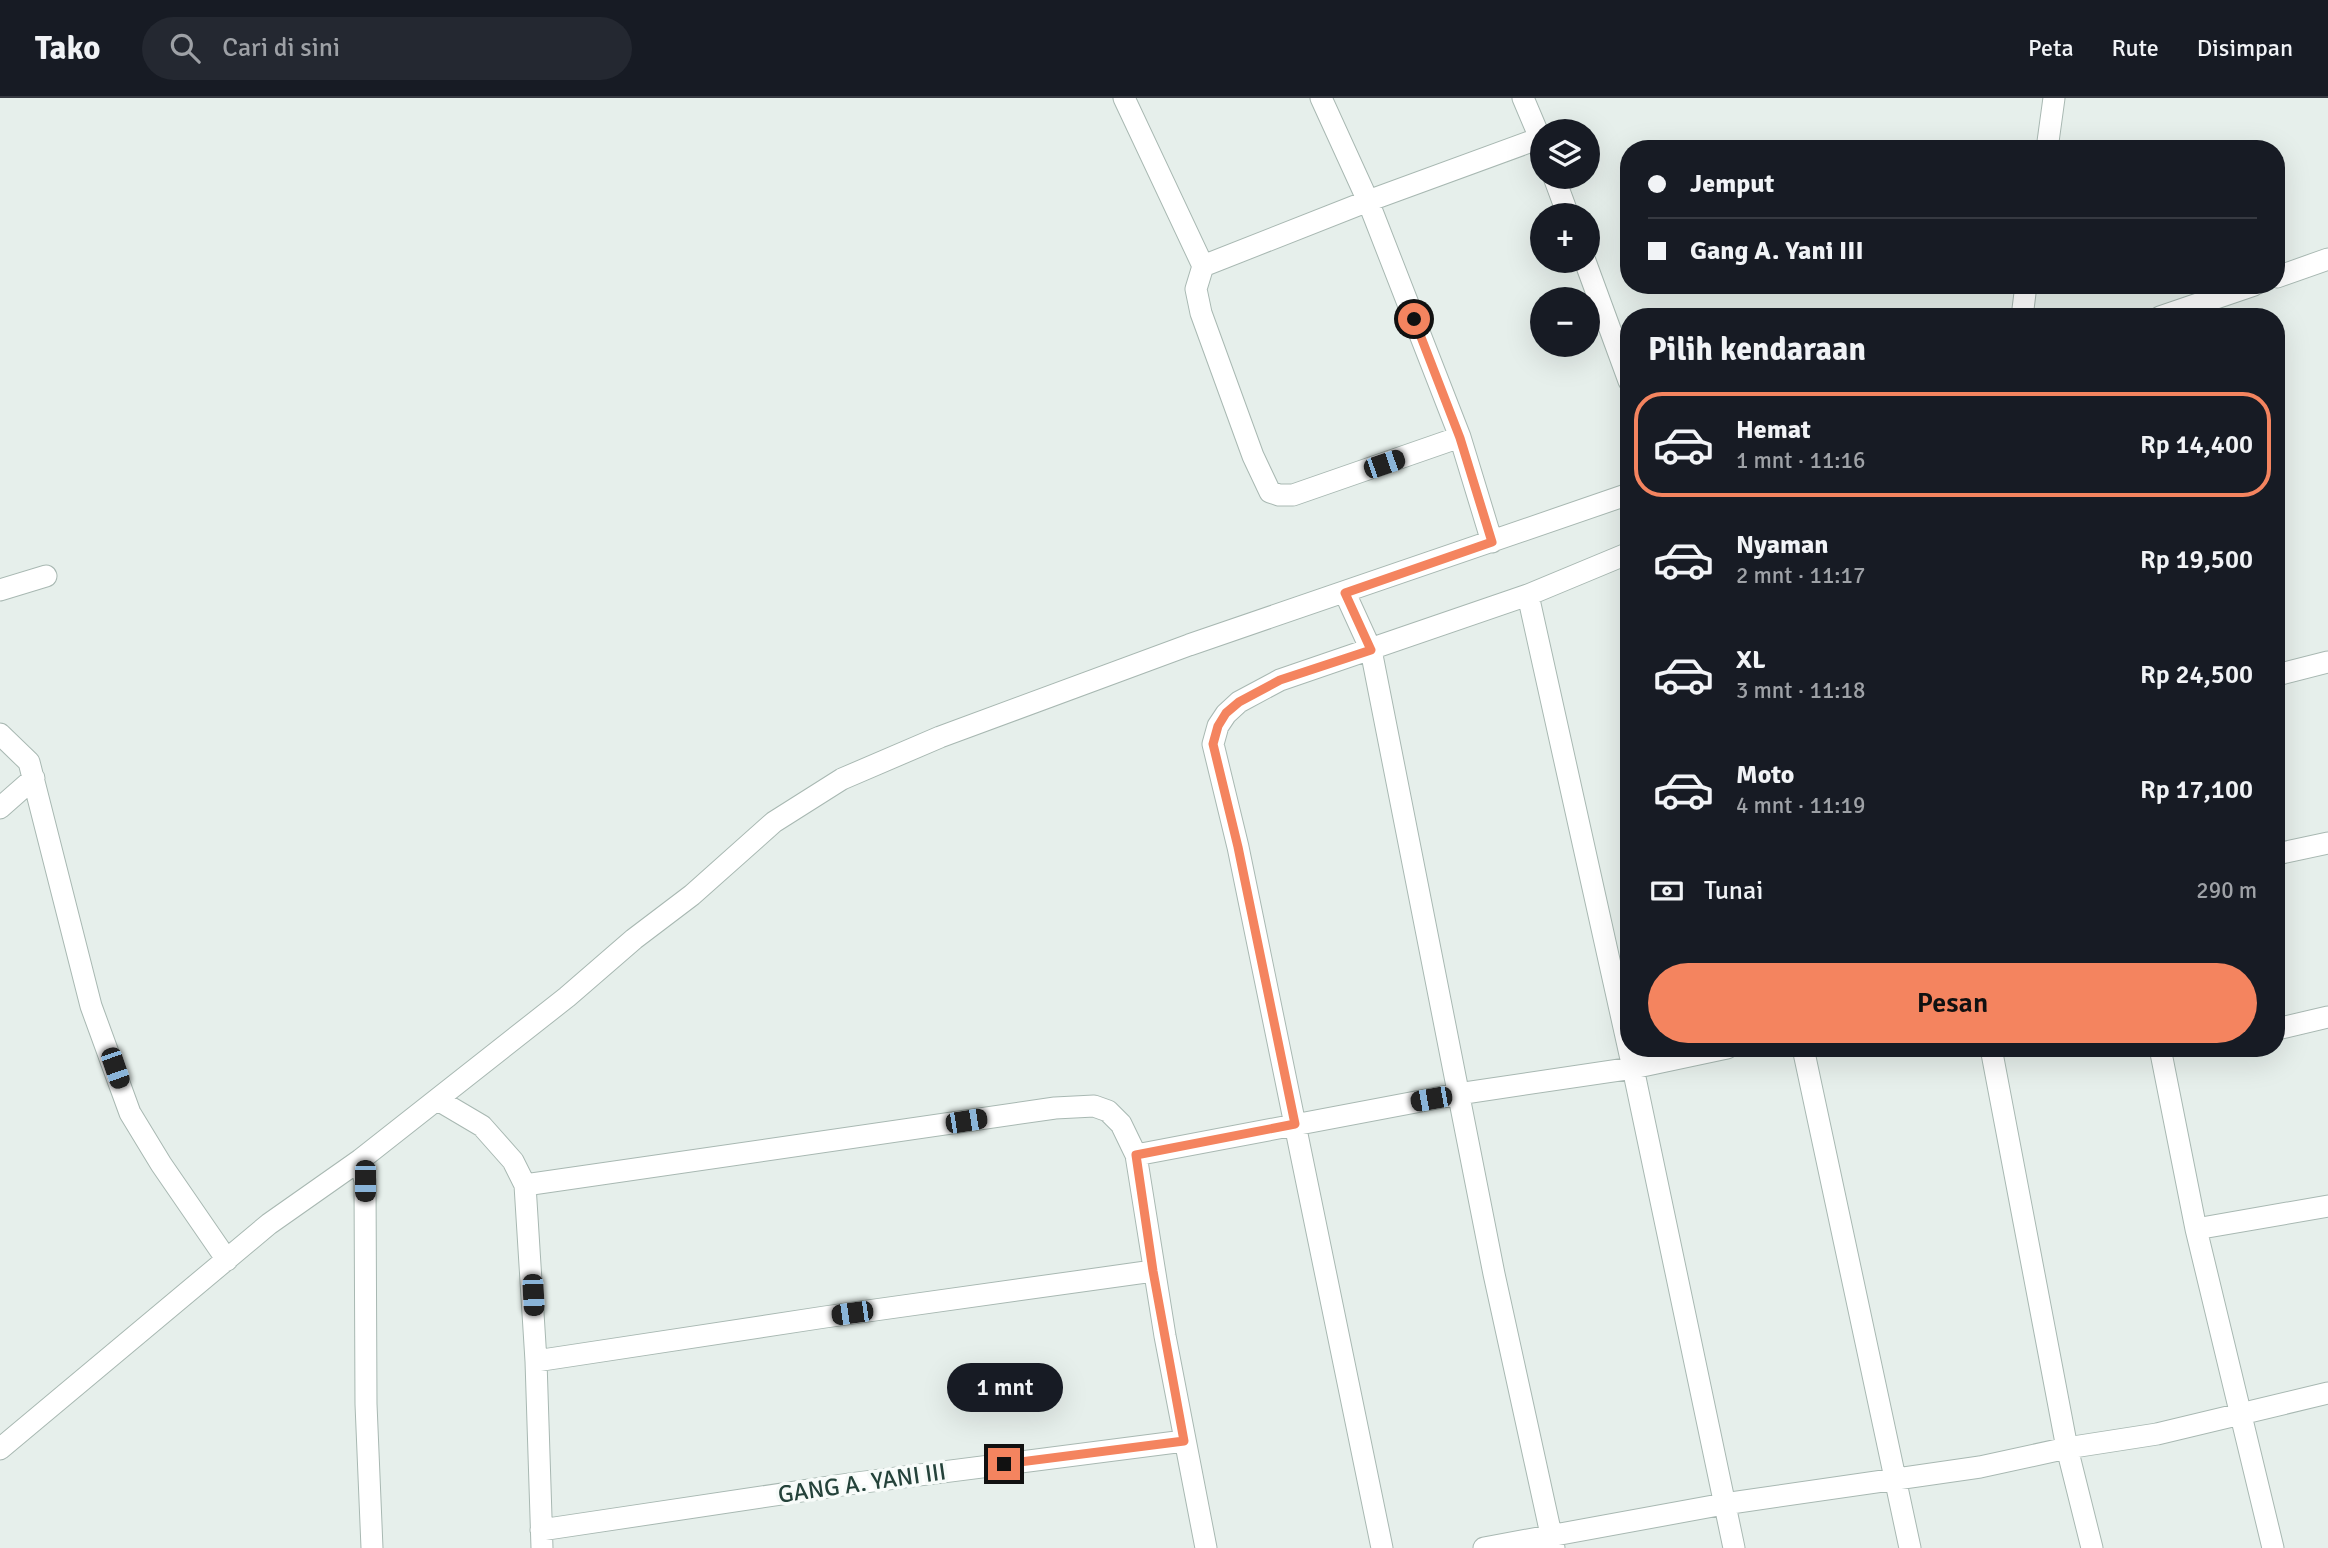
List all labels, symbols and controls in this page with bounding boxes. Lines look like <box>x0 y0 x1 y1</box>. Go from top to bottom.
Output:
search box <box>142 17 632 80</box>
text: Tako <box>35 28 100 69</box>
icon: search <box>166 29 204 67</box>
text: Cari di sini <box>222 32 340 64</box>
text: Peta <box>2028 33 2074 63</box>
text: Rute <box>2112 33 2159 63</box>
text: Disimpan <box>2197 33 2293 63</box>
map controls <box>1530 119 1600 357</box>
button: layers <box>1530 119 1600 189</box>
text: Jemput <box>1690 168 1774 200</box>
button: + <box>1530 203 1600 273</box>
text: Gang A. Yani III <box>1690 235 1864 267</box>
button: − <box>1530 287 1600 357</box>
route start <box>1398 303 1430 335</box>
text: Pilih kendaraan <box>1648 330 1866 369</box>
icon: car <box>1652 413 1715 476</box>
text: Hemat <box>1736 414 1811 446</box>
text: Rp 14,400 <box>2140 429 2253 461</box>
text: 1 mnt · 11:16 <box>1736 446 1865 475</box>
car <box>1361 447 1408 481</box>
icon: car <box>1652 528 1715 591</box>
text: Nyaman <box>1736 529 1829 561</box>
text: Rp 19,500 <box>2140 544 2253 576</box>
text: 2 mnt · 11:17 <box>1736 561 1865 590</box>
icon: car <box>1652 643 1715 706</box>
text: XL <box>1736 644 1766 676</box>
text: Rp 24,500 <box>2140 659 2253 691</box>
text: 3 mnt · 11:18 <box>1736 676 1865 705</box>
icon: car <box>1652 758 1715 821</box>
text: Moto <box>1736 759 1794 791</box>
text: Rp 17,100 <box>2140 774 2253 806</box>
text: 4 mnt · 11:19 <box>1736 791 1865 820</box>
icon: cash <box>1648 872 1686 910</box>
text: Tunai <box>1704 875 1763 907</box>
text: 290 m <box>2196 876 2257 905</box>
button: Pesan <box>1648 963 2257 1043</box>
car <box>99 1045 132 1091</box>
car <box>1409 1085 1454 1113</box>
car <box>944 1107 989 1135</box>
car <box>355 1160 376 1202</box>
car <box>522 1273 545 1317</box>
car <box>830 1300 875 1326</box>
callout: 1 mnt <box>946 1362 1062 1412</box>
text: 1 mnt <box>977 1373 1033 1402</box>
route end <box>988 1448 1020 1480</box>
street label: GANG A. YANI III <box>776 1456 948 1510</box>

